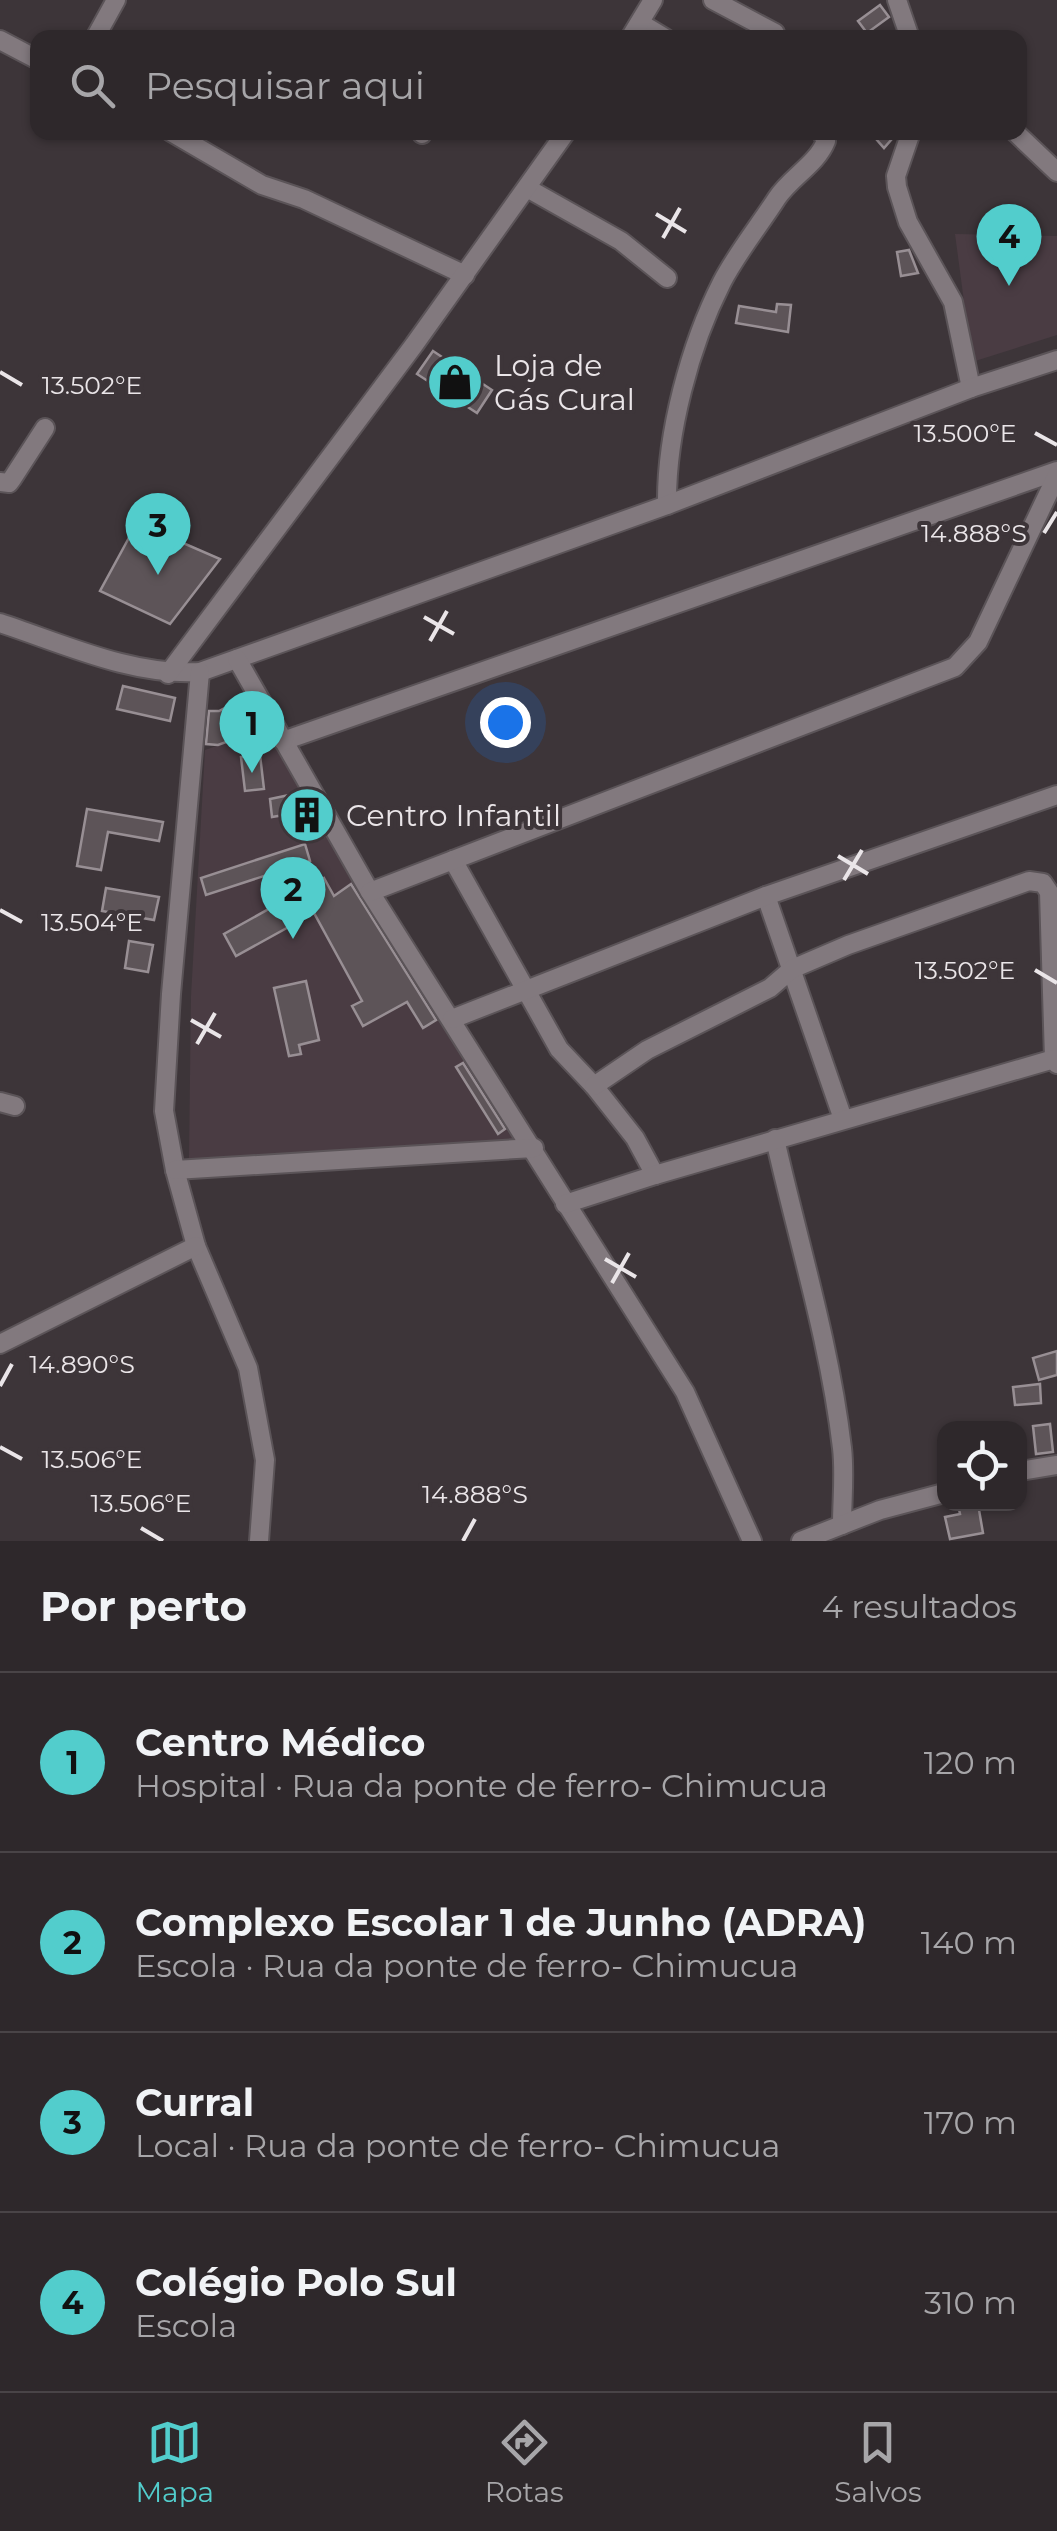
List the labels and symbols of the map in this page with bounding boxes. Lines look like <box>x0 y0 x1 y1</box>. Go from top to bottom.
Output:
pin: 4 <box>976 204 1042 286</box>
place label: Loja de Gás Cural <box>494 347 635 418</box>
shop icon: Loja de Gás Cural <box>425 352 485 412</box>
text: 13.502°E <box>42 370 142 400</box>
text: 13.500°E <box>914 418 1016 448</box>
pin: 3 <box>126 492 190 575</box>
text: 14.888°S <box>921 518 1027 548</box>
pin: 1 <box>220 690 284 773</box>
your location <box>480 697 531 748</box>
building icon: Centro Infantil <box>277 785 337 845</box>
place label: Centro Infantil <box>346 797 561 834</box>
pin: 2 <box>260 856 326 939</box>
text: 13.504°E <box>41 907 143 937</box>
text: 13.502°E <box>915 955 1015 985</box>
text: 14.890°S <box>29 1349 135 1379</box>
text: 13.506°E <box>41 1444 143 1474</box>
text: 14.888°S <box>422 1479 528 1509</box>
text: 13.506°E <box>90 1488 192 1518</box>

